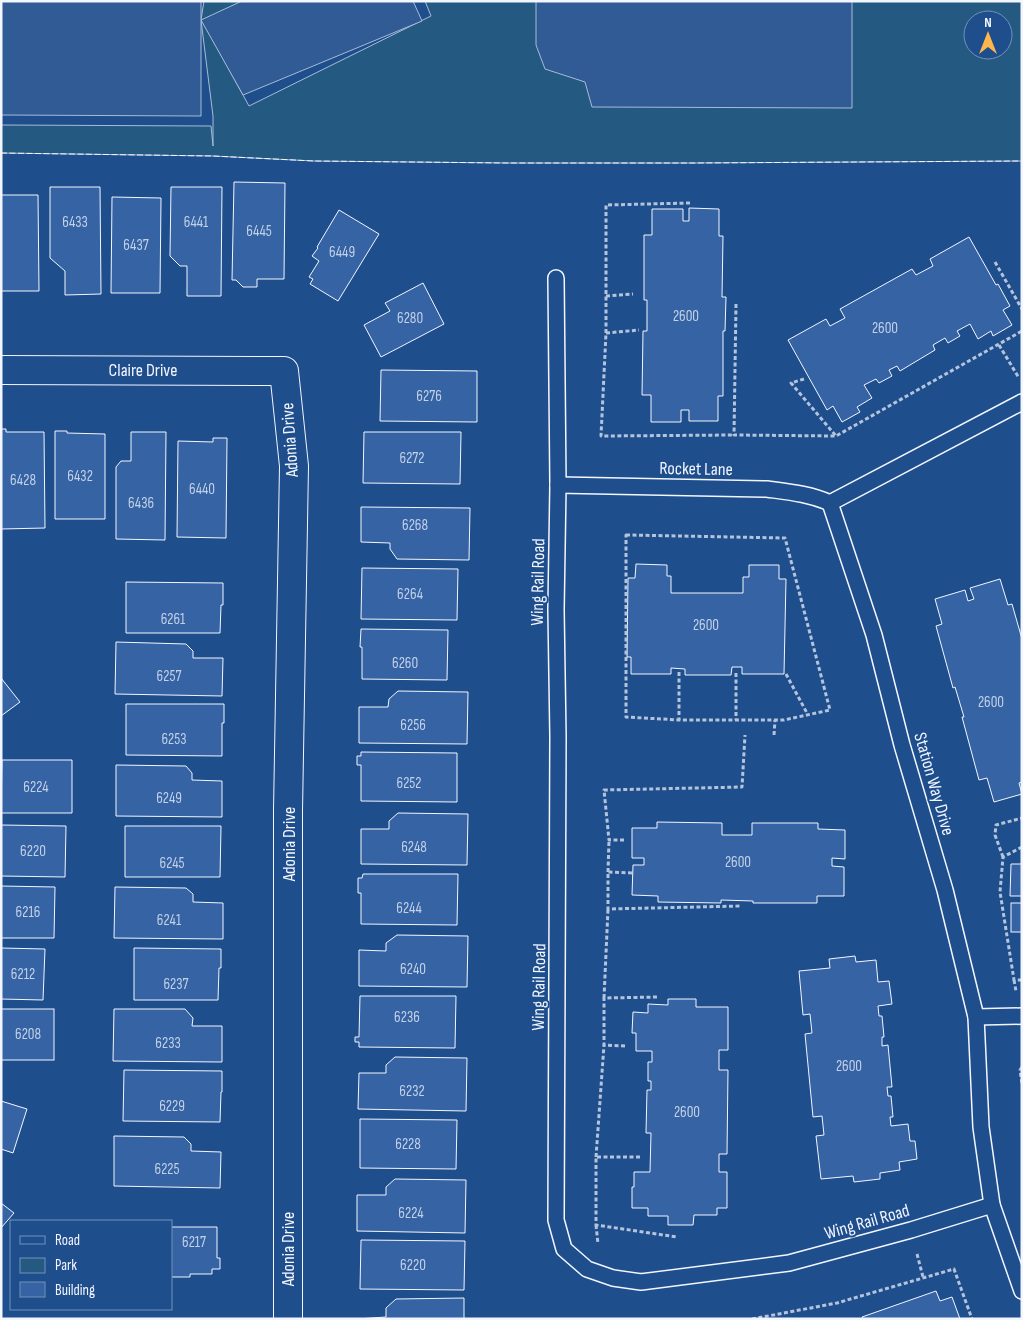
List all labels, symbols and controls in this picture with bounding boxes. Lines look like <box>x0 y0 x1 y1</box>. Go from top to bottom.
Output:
north arrow <box>963 10 1013 60</box>
text: N <box>984 14 992 31</box>
house number: 6433 <box>62 213 88 232</box>
house number: 6441 <box>184 213 209 232</box>
house number: 6445 <box>246 222 272 241</box>
house number: 6437 <box>123 236 149 255</box>
house number: 6449 <box>329 243 355 262</box>
house number: 2600 <box>673 307 699 326</box>
house number: 6280 <box>397 309 423 328</box>
house number: 2600 <box>872 319 898 338</box>
street label: Claire Drive <box>109 360 177 381</box>
house number: 6276 <box>416 387 442 406</box>
street label: Adonia Drive <box>277 402 303 479</box>
house number: 6272 <box>399 449 425 468</box>
street label: Rocket Lane <box>659 458 733 480</box>
house number: 6432 <box>67 467 93 486</box>
house number: 6428 <box>10 471 36 490</box>
house number: 6440 <box>189 480 215 499</box>
house number: 6436 <box>128 494 154 513</box>
house number: 6268 <box>402 516 428 535</box>
street label: Wing Rail Road <box>527 538 549 626</box>
house number: 6264 <box>397 585 423 604</box>
house number: 6261 <box>161 610 186 629</box>
house number: 2600 <box>693 616 719 635</box>
house number: 6260 <box>392 654 418 673</box>
house number: 6257 <box>157 667 181 686</box>
house number: 2600 <box>978 693 1004 712</box>
house number: 6256 <box>400 716 426 735</box>
house number: 6253 <box>161 730 187 749</box>
street label: Station Way Drive <box>909 730 959 838</box>
house number: 6252 <box>396 774 422 793</box>
house number: 6224 <box>23 778 49 797</box>
house number: 6249 <box>156 789 182 808</box>
street label: Adonia Drive <box>279 807 300 882</box>
house number: 6248 <box>401 838 427 857</box>
house number: 6220 <box>20 842 46 861</box>
house number: 2600 <box>725 853 751 872</box>
house number: 6245 <box>159 854 185 873</box>
house number: 6244 <box>396 899 422 918</box>
house number: 6216 <box>16 903 40 922</box>
house number: 6241 <box>157 911 182 930</box>
street label: Wing Rail Road <box>528 943 550 1031</box>
house number: 6240 <box>400 960 426 979</box>
house number: 6212 <box>11 965 35 984</box>
house number: 6237 <box>163 975 189 994</box>
house number: 6236 <box>394 1008 420 1027</box>
house number: 6208 <box>15 1025 41 1044</box>
house number: 6233 <box>155 1034 181 1053</box>
house number: 2600 <box>836 1057 862 1076</box>
house number: 6232 <box>399 1082 425 1101</box>
house number: 6229 <box>159 1097 185 1116</box>
house number: 2600 <box>674 1103 700 1122</box>
house number: 6228 <box>395 1135 421 1154</box>
house number: 6225 <box>154 1160 180 1179</box>
street label: Wing Rail Road <box>822 1200 912 1244</box>
house number: 6224 <box>398 1204 424 1223</box>
street label: Adonia Drive <box>278 1212 299 1287</box>
legend <box>10 1220 172 1310</box>
text: Road <box>55 1231 80 1250</box>
house number: 6217 <box>182 1233 206 1252</box>
text: Park <box>55 1256 77 1275</box>
house number: 6220 <box>400 1256 426 1275</box>
text: Building <box>55 1281 95 1300</box>

